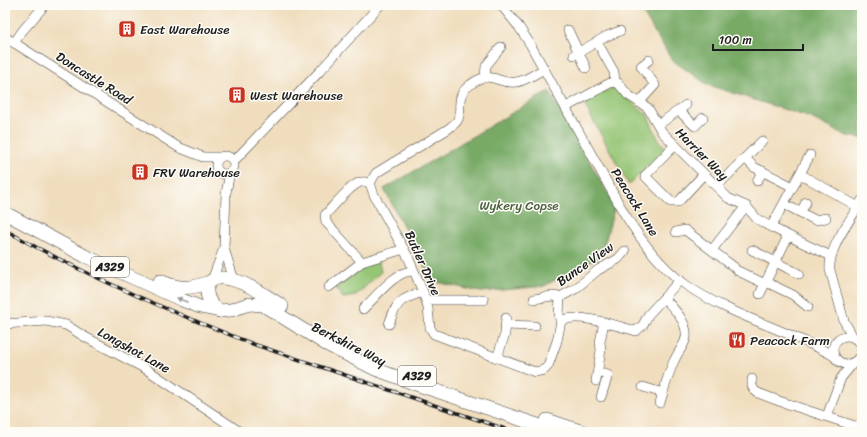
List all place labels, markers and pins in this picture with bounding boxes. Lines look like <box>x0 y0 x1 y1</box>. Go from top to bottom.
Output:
place label: East Warehouse <box>140 18 230 41</box>
building icon: East Warehouse <box>117 19 137 39</box>
place label: West Warehouse <box>250 84 343 107</box>
building icon: West Warehouse <box>227 85 247 105</box>
place label: FRV Warehouse <box>153 161 240 184</box>
building icon: FRV Warehouse <box>130 162 150 182</box>
place label: Peacock Farm <box>750 329 830 352</box>
restaurant icon: Peacock Farm <box>727 330 747 350</box>

